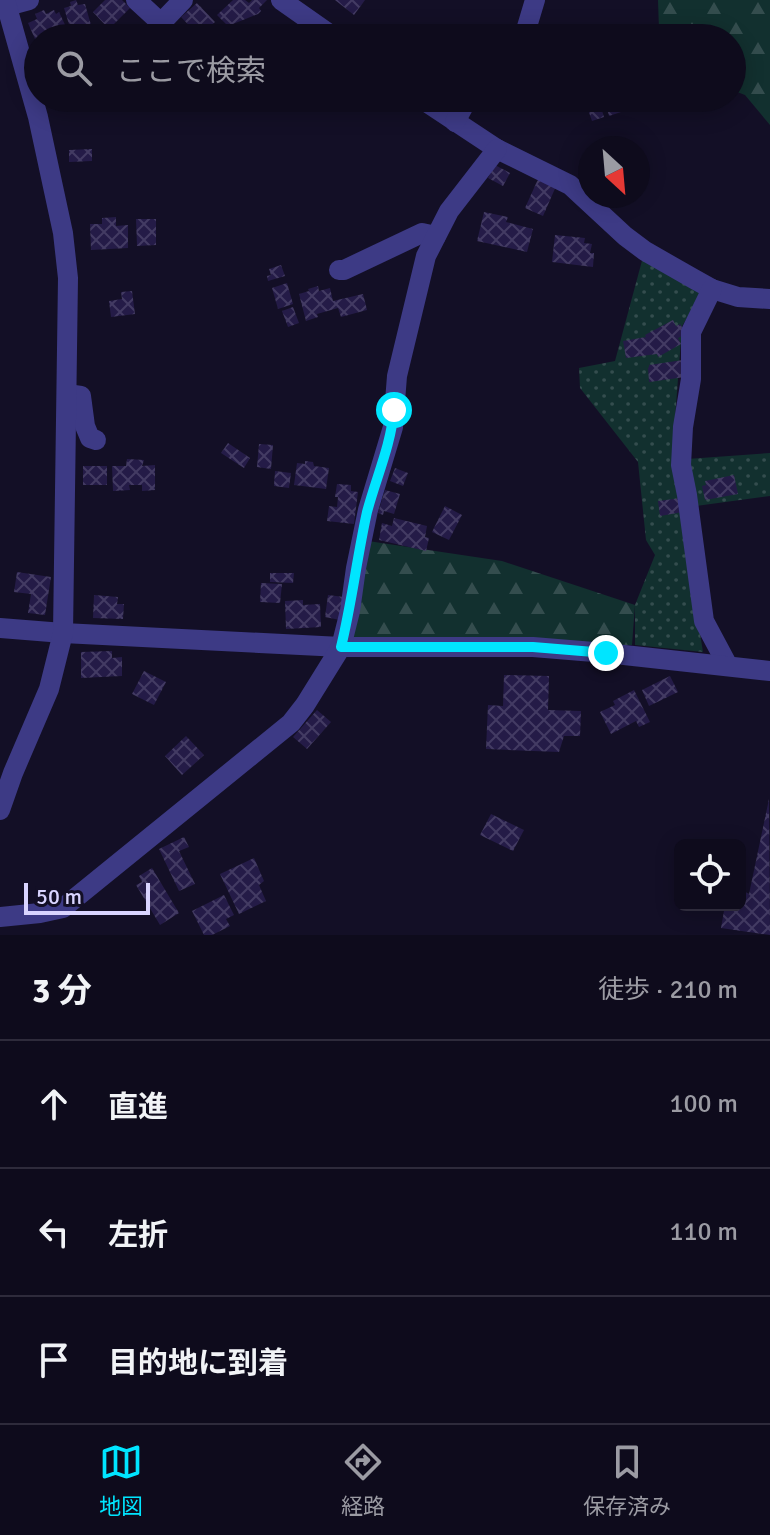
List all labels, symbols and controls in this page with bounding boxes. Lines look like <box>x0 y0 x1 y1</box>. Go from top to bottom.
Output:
search box <box>24 24 746 112</box>
icon: search <box>52 46 96 90</box>
text: ここで検索 <box>116 53 266 90</box>
north arrow <box>578 136 650 208</box>
route start <box>376 392 412 428</box>
route end <box>588 635 624 671</box>
map controls <box>674 839 746 911</box>
button: locate <box>674 839 746 911</box>
scale bar <box>24 879 150 915</box>
text: 50 m <box>36 883 82 910</box>
text: 3 分 <box>32 970 92 1012</box>
text: 徒歩 · 210 m <box>598 974 738 1006</box>
icon: ahead <box>32 1082 76 1126</box>
text: 100 m <box>669 1088 738 1120</box>
text: 直進 <box>108 1089 168 1126</box>
icon: left <box>32 1210 76 1254</box>
text: 110 m <box>669 1216 738 1248</box>
text: 左折 <box>108 1217 168 1254</box>
icon: arrive <box>32 1338 76 1382</box>
text: 目的地に到着 <box>108 1345 288 1382</box>
tab: 地図 <box>99 1440 143 1520</box>
tab: 経路 <box>341 1440 385 1520</box>
tab: 保存済み <box>583 1440 671 1520</box>

